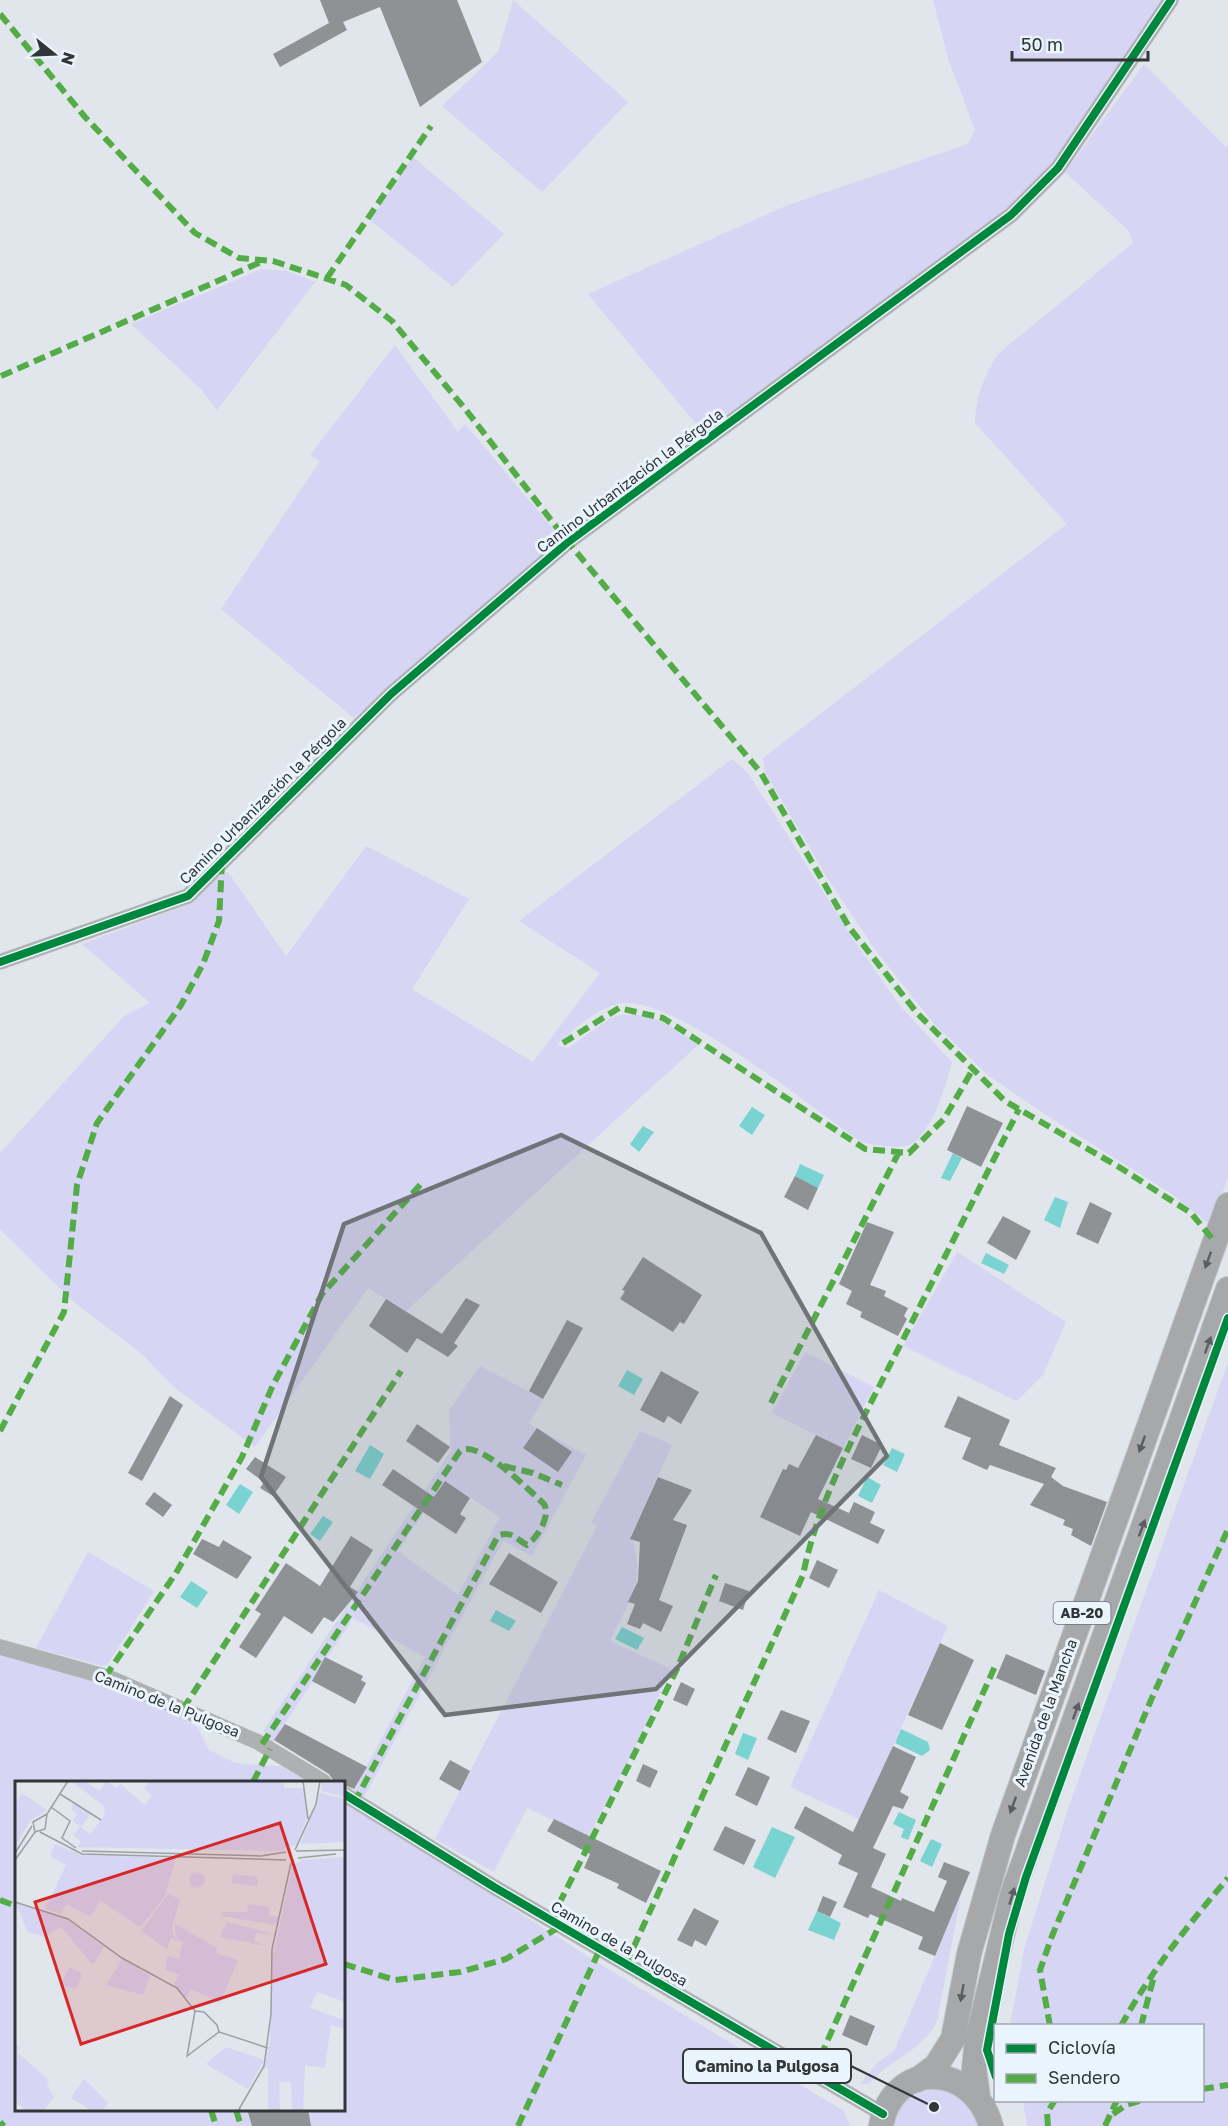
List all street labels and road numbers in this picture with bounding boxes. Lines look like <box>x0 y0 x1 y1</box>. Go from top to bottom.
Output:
street label: Camino Urbanización la Pérgola <box>533 404 726 556</box>
street label: Camino Urbanización la Pérgola <box>175 713 349 887</box>
road number: AB-20 <box>1054 1602 1110 1624</box>
street label: Avenida de la Mancha <box>1010 1636 1080 1789</box>
street label: Camino de la Pulgosa <box>92 1666 243 1740</box>
street label: Camino de la Pulgosa <box>548 1897 691 1990</box>

